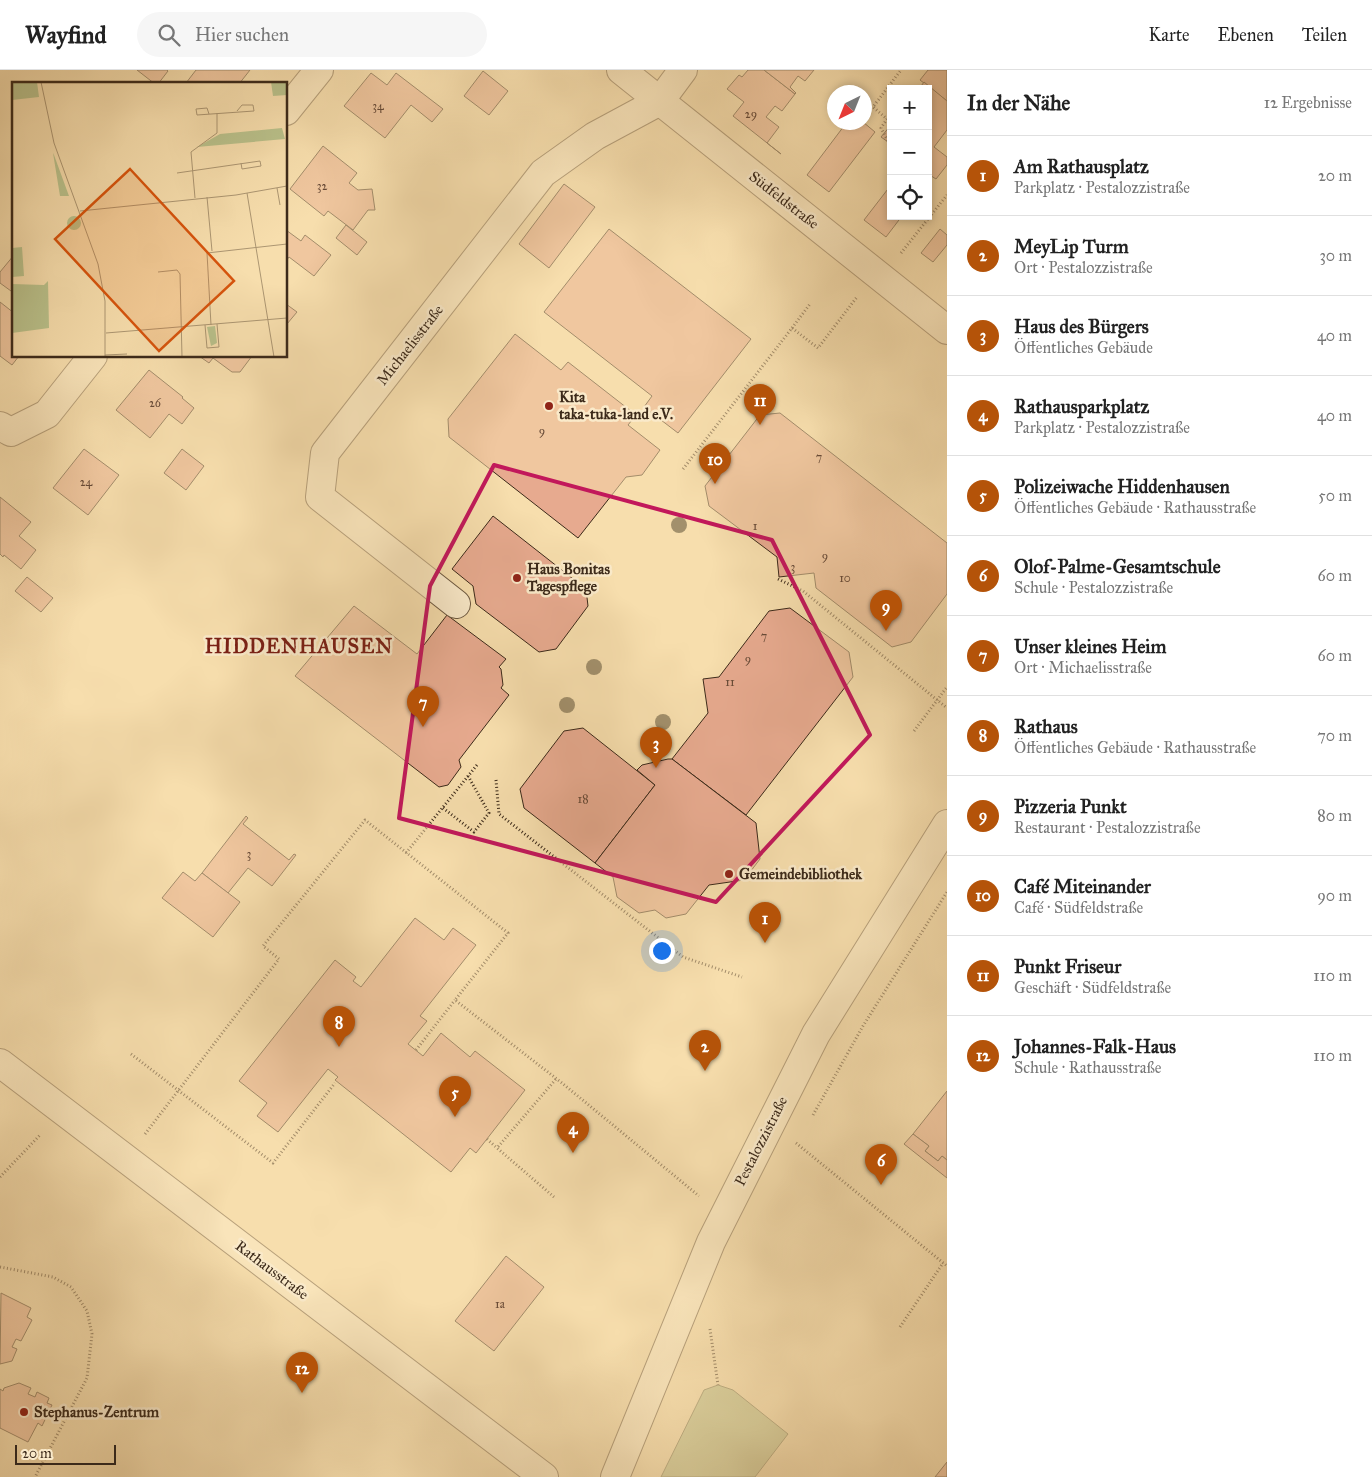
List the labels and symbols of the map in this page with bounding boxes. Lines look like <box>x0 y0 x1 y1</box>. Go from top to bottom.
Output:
inset map <box>12 82 288 358</box>
north arrow <box>827 85 872 130</box>
house number: 34 <box>372 99 384 113</box>
house number: 29 <box>745 107 757 121</box>
street label: Südfeldstraße <box>746 167 822 233</box>
house number: 32 <box>317 179 327 193</box>
street label: Michaelisstraße <box>373 301 447 389</box>
pin: 11 <box>744 384 776 425</box>
place label: Kita taka-tuka-land e.V. <box>558 388 673 423</box>
house number: 26 <box>149 396 162 410</box>
marker: Kita taka-tuka-land e.V. <box>543 400 555 412</box>
house number: 9 <box>539 424 545 438</box>
pin: 10 <box>699 443 731 484</box>
house number: 7 <box>816 450 822 464</box>
house number: 24 <box>80 475 93 489</box>
house number: 1 <box>753 519 758 533</box>
house number: 9 <box>822 549 828 563</box>
place label: Haus Bonitas Tagespflege <box>526 560 610 596</box>
house number: 3 <box>791 560 796 574</box>
house number: 10 <box>839 571 851 585</box>
marker: Haus Bonitas Tagespflege <box>511 572 523 584</box>
pin: 9 <box>870 590 902 631</box>
house number: 7 <box>761 629 767 643</box>
district label: HIDDENHAUSEN <box>205 634 393 658</box>
house number: 9 <box>745 652 751 666</box>
house number: 11 <box>725 675 735 689</box>
pin: 7 <box>407 686 439 727</box>
pin: 3 <box>640 727 672 768</box>
house number: 18 <box>577 792 589 806</box>
house number: 3 <box>247 847 252 861</box>
place label: Gemeindebibliothek <box>739 865 863 883</box>
marker: Gemeindebibliothek <box>723 868 735 880</box>
pin: 1 <box>749 902 781 943</box>
your location <box>649 938 675 964</box>
pin: 8 <box>323 1006 355 1047</box>
pin: 2 <box>689 1030 721 1071</box>
pin: 5 <box>439 1076 471 1117</box>
street label: Pestalozzistraße <box>731 1093 791 1189</box>
pin: 4 <box>557 1112 589 1153</box>
pin: 6 <box>865 1144 897 1185</box>
street label: Rathausstraße <box>232 1237 312 1303</box>
house number: 1a <box>495 1297 506 1311</box>
pin: 12 <box>286 1352 318 1393</box>
place label: Stephanus-Zentrum <box>34 1403 160 1422</box>
marker: Stephanus-Zentrum <box>18 1406 30 1418</box>
scale bar <box>15 1442 116 1465</box>

